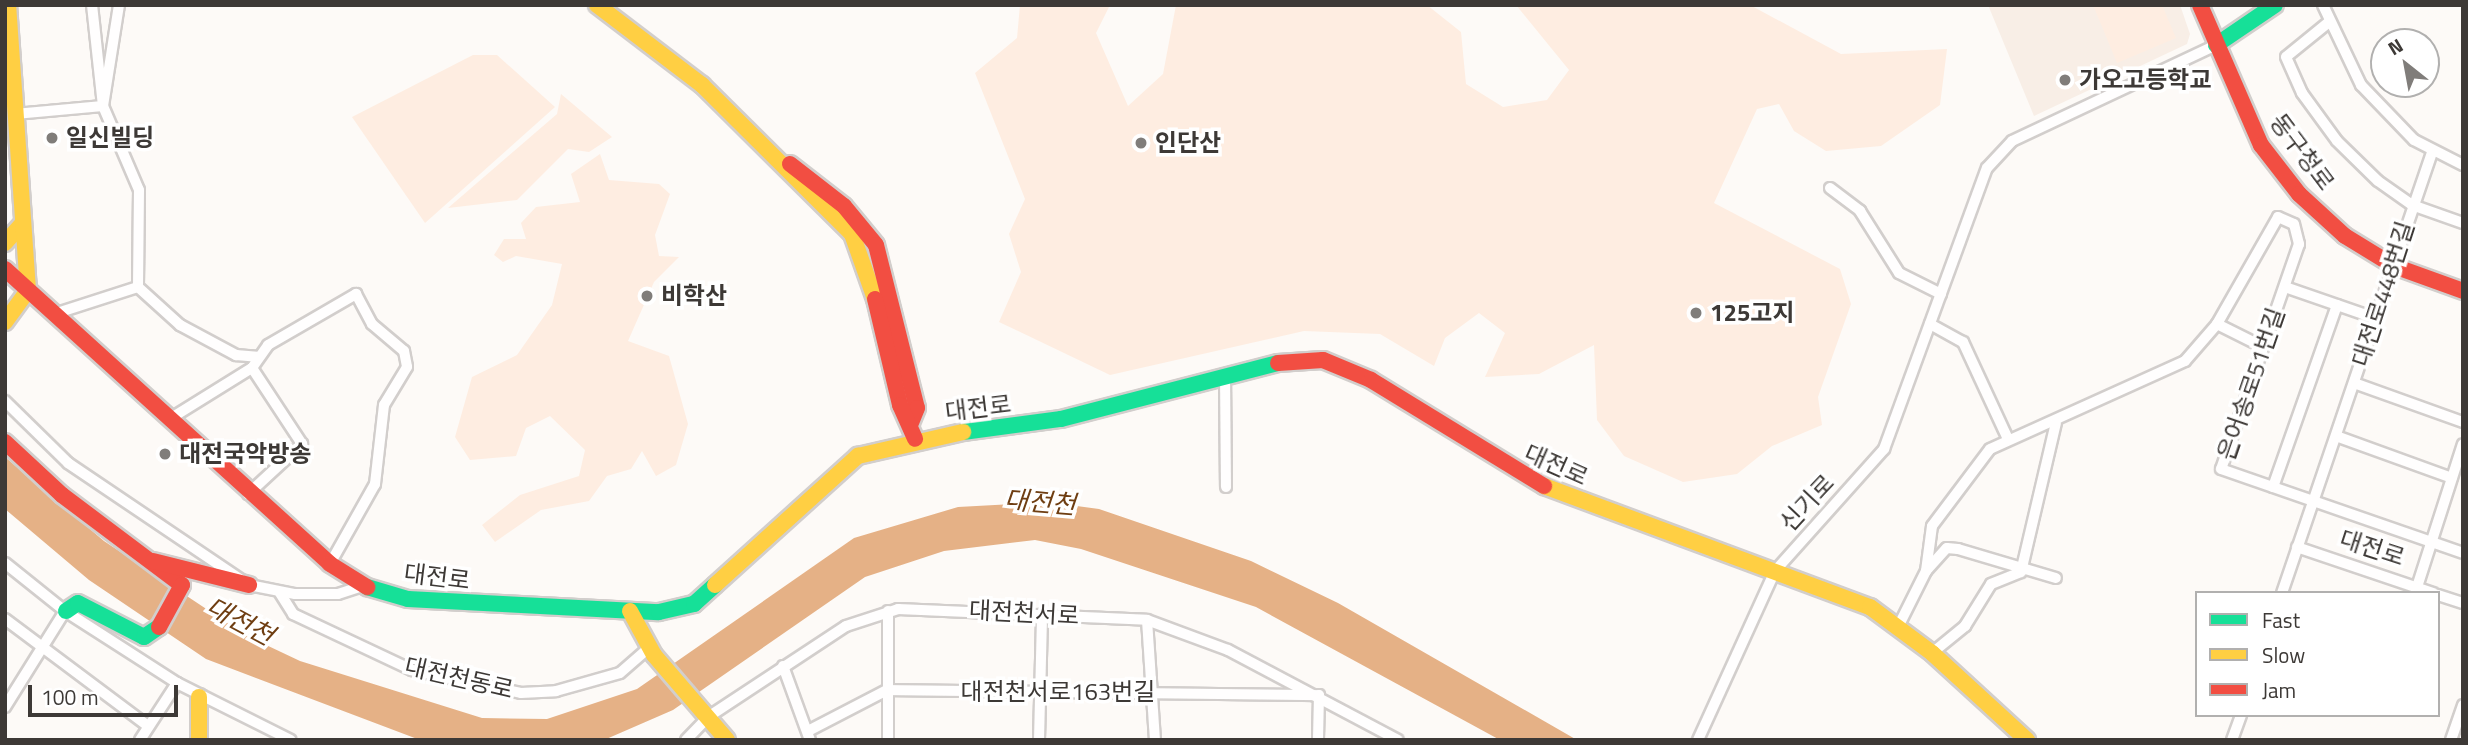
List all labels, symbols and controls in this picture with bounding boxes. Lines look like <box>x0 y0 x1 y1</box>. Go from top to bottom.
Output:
north arrow <box>2370 28 2440 98</box>
text: N <box>2382 30 2408 62</box>
place label: 가오고등학교 <box>2079 66 2211 94</box>
marker: 가오고등학교 <box>2057 72 2073 88</box>
street label: 동구청로 <box>2264 108 2340 196</box>
place label: 일신빌딩 <box>66 124 154 152</box>
place label: 인단산 <box>1155 129 1221 157</box>
marker: 일신빌딩 <box>44 130 60 146</box>
marker: 인단산 <box>1133 135 1149 151</box>
street label: 대전로448번길 <box>2346 218 2420 370</box>
place label: 비학산 <box>661 282 727 310</box>
marker: 비학산 <box>639 288 655 304</box>
place label: 125고지 <box>1710 299 1794 327</box>
street label: 은어송로51번길 <box>2211 304 2291 464</box>
marker: 125고지 <box>1688 305 1704 321</box>
street label: 대전로 <box>943 390 1013 426</box>
street label: 대전로 <box>1520 438 1592 492</box>
place label: 대전국악방송 <box>179 440 311 468</box>
marker: 대전국악방송 <box>157 446 173 462</box>
street label: 신기로 <box>1774 469 1840 537</box>
water label: 대전천 <box>1003 483 1077 521</box>
street label: 대전로 <box>2336 524 2408 572</box>
street label: 대전로 <box>402 559 472 595</box>
water label: 대전천 <box>201 590 279 652</box>
legend <box>2195 591 2440 717</box>
street label: 대전천서로 <box>968 596 1080 630</box>
text: Fast <box>2262 604 2300 636</box>
text: Slow <box>2262 639 2305 671</box>
street label: 대전천동로 <box>402 652 516 704</box>
scale bar <box>32 672 182 716</box>
text: Jam <box>2262 674 2296 706</box>
street label: 대전천서로163번길 <box>961 678 1155 706</box>
text: 100 m <box>41 681 98 713</box>

